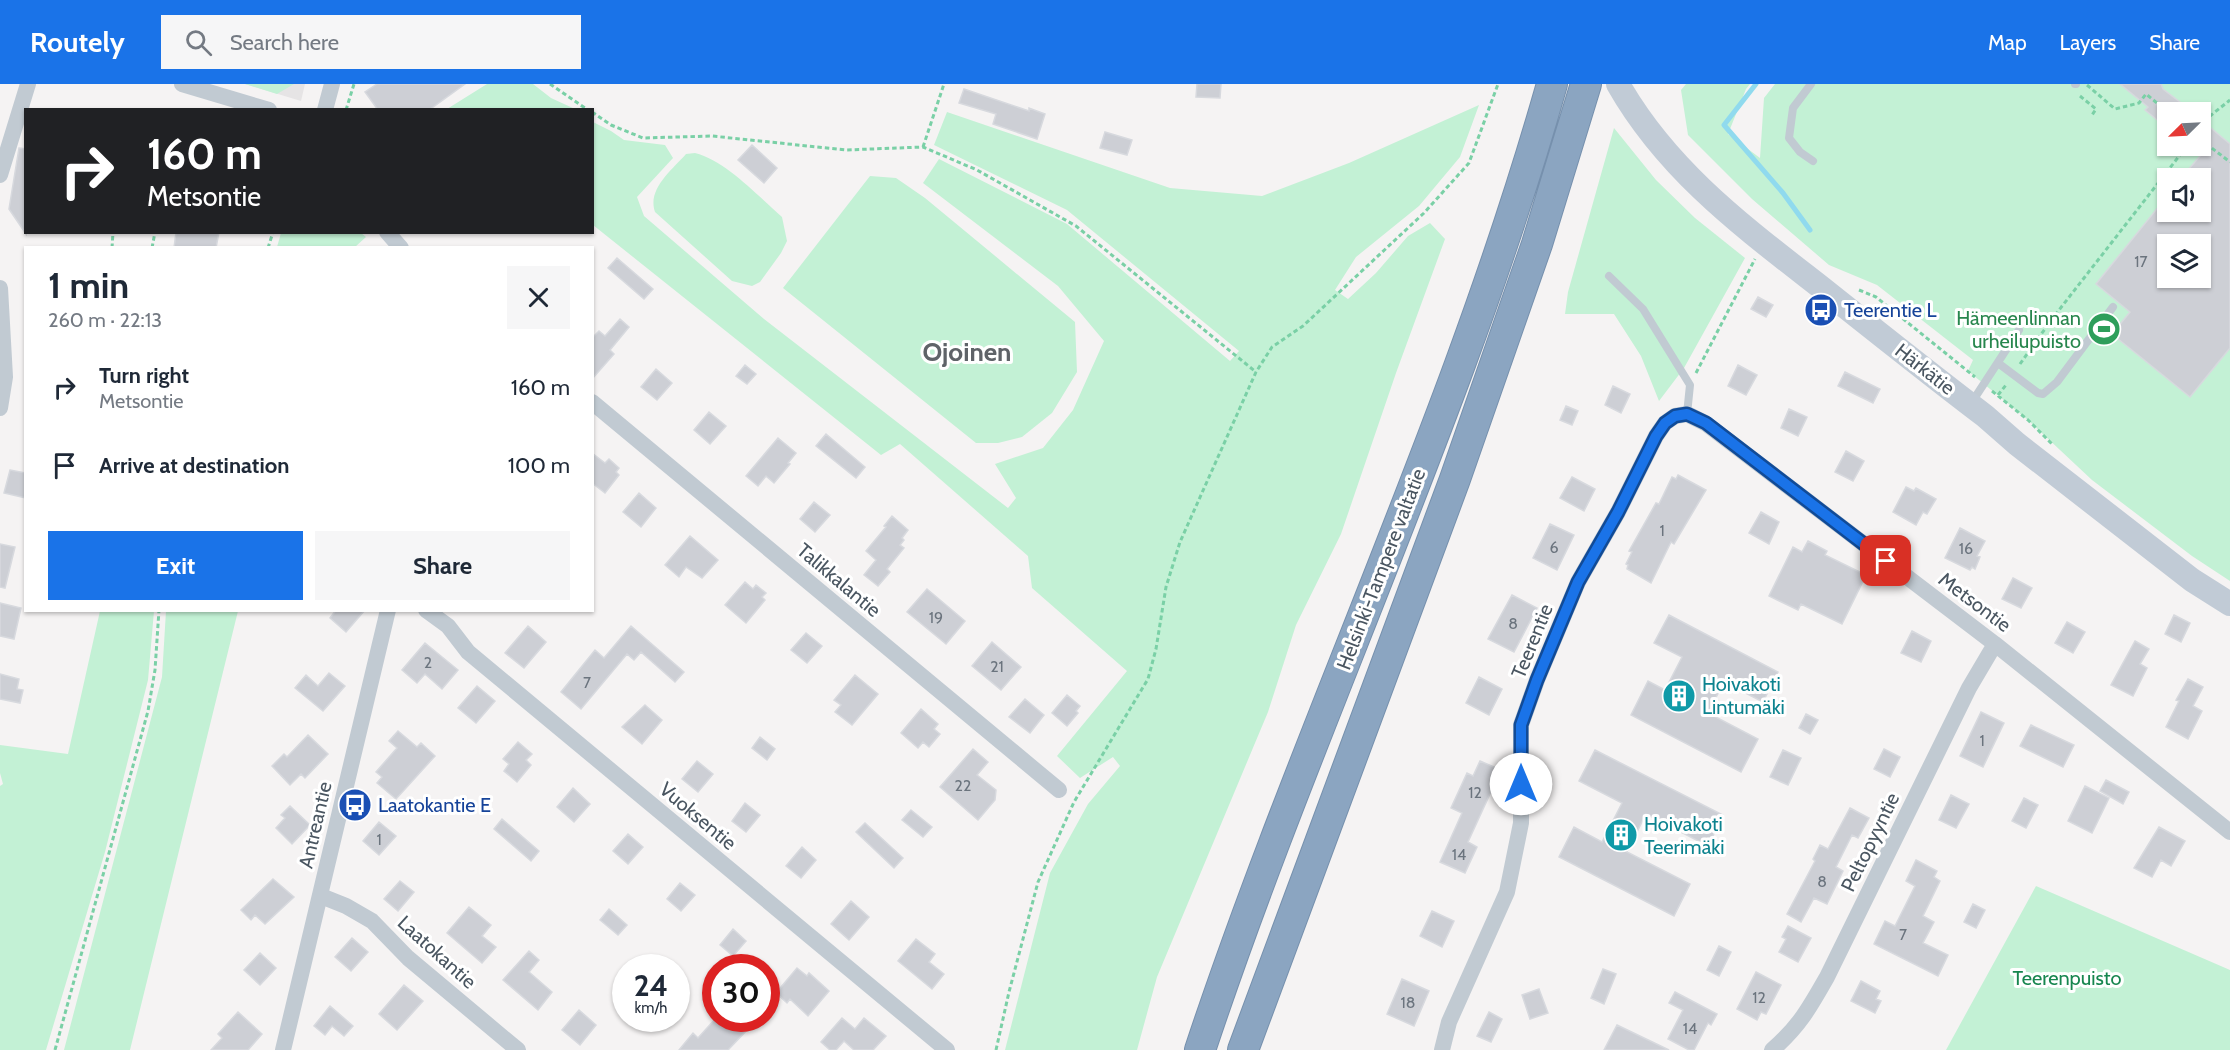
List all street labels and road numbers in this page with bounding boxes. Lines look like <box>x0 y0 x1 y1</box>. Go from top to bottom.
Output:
street label: Härkätie <box>1890 338 1960 400</box>
street label: Helsinki-Tampere valtatie <box>1332 465 1430 673</box>
street label: Talikkalantie <box>792 538 886 622</box>
street label: Metsontie <box>1934 567 2016 637</box>
street label: Teerentie <box>1506 600 1558 682</box>
street label: Vuoksentie <box>655 777 741 855</box>
street label: Antreantie <box>293 779 337 871</box>
street label: Peltopyyntie <box>1836 789 1904 895</box>
street label: Laatokantie <box>393 910 481 994</box>

